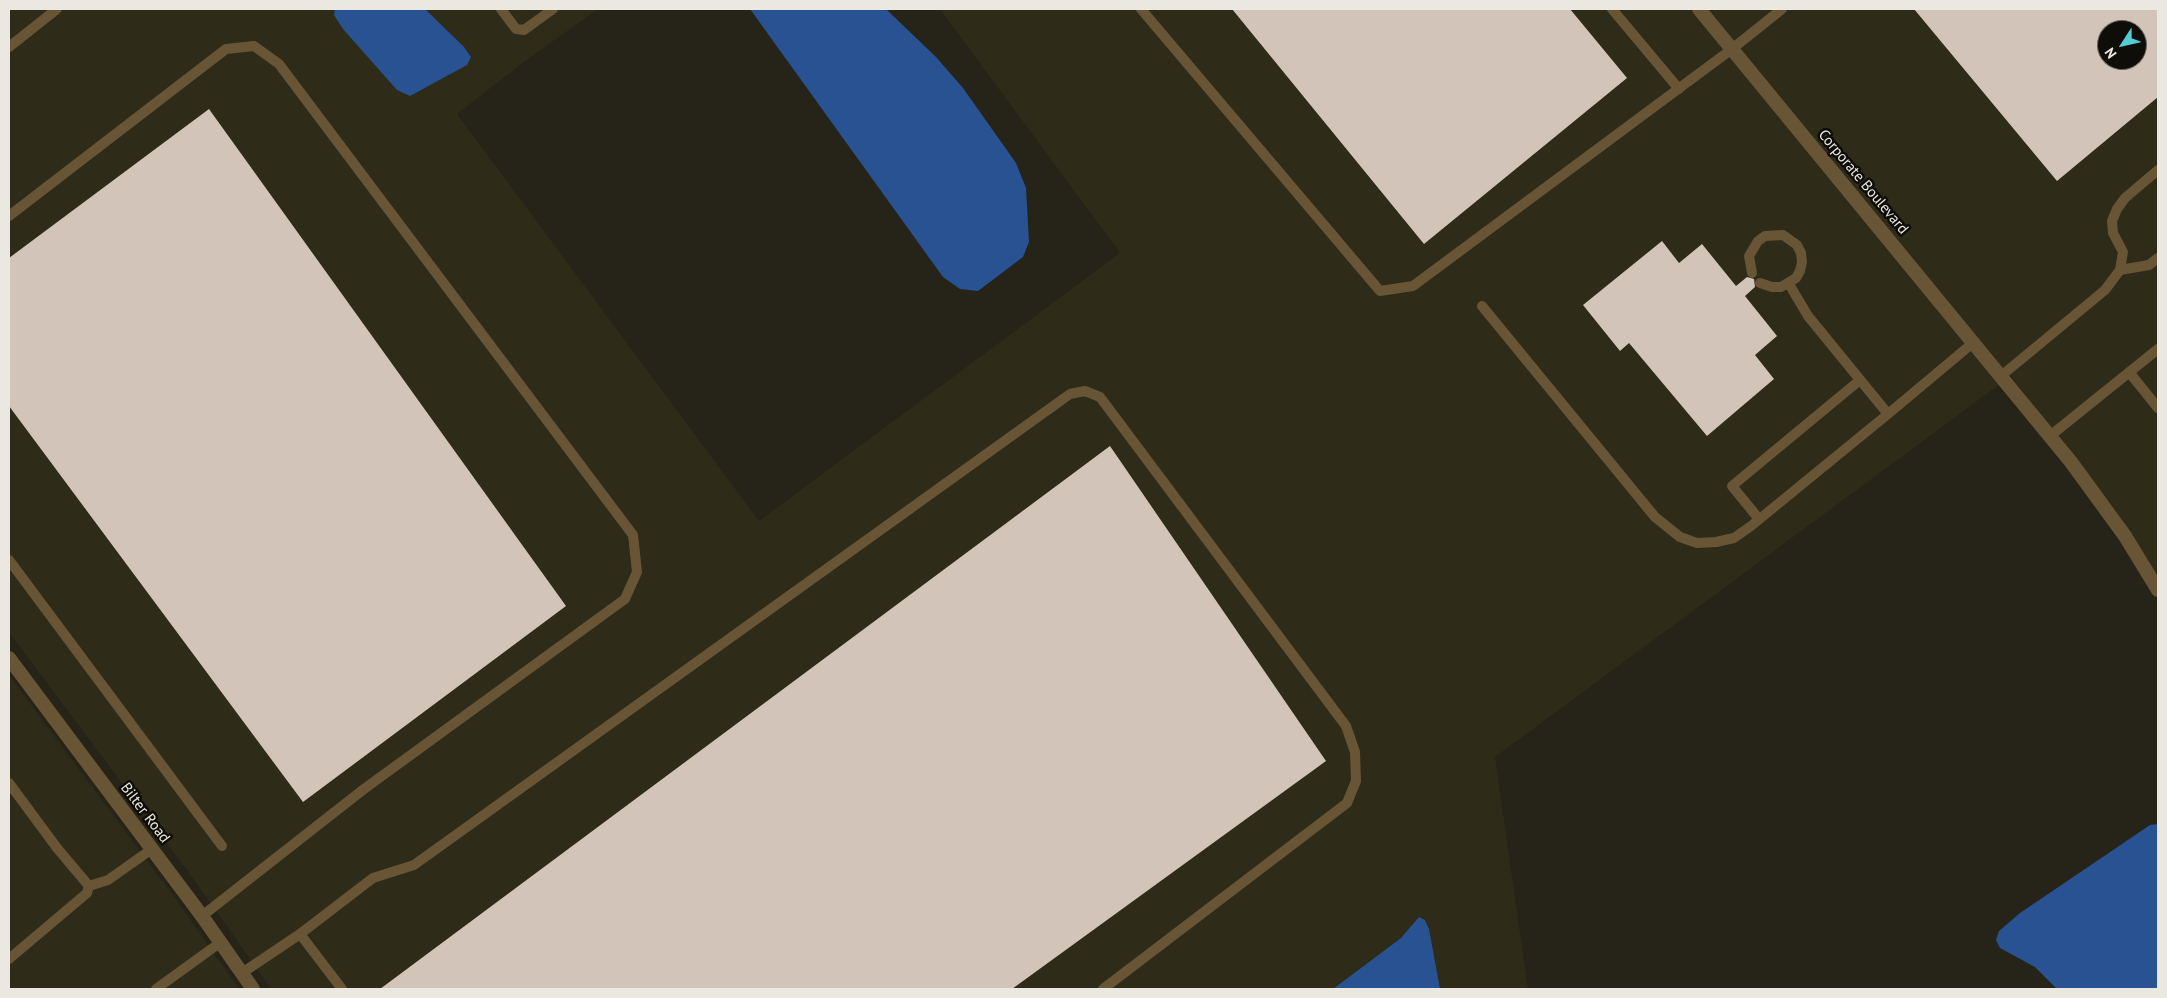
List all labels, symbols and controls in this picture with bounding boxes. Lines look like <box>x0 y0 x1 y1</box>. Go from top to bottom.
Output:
north arrow <box>2097 20 2147 70</box>
text: N <box>2101 44 2121 62</box>
street label: Corporate Boulevard <box>1814 126 1912 238</box>
street label: Bilter Road <box>117 779 173 847</box>

